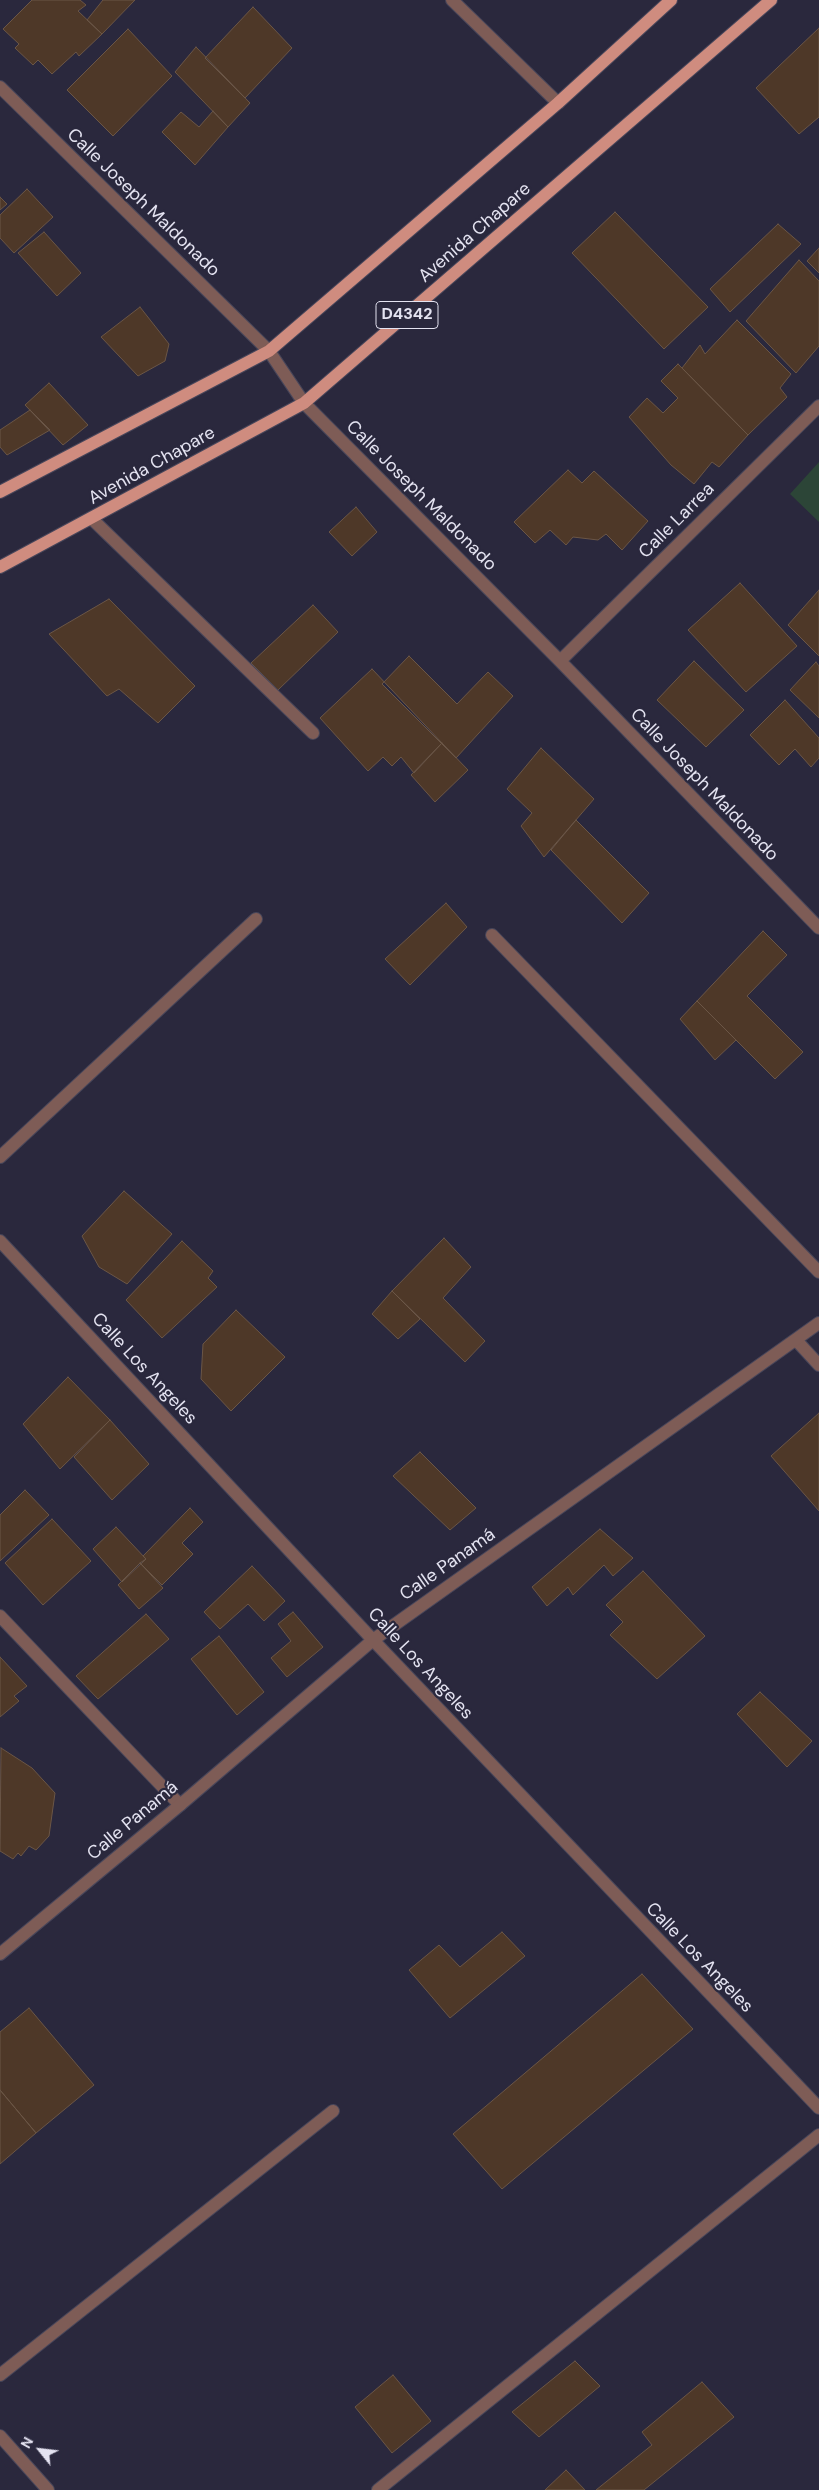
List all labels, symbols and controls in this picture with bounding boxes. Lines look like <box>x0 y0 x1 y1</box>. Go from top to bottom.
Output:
street label: Calle Joseph Maldonado <box>62 124 224 282</box>
street label: Avenida Chapare <box>415 178 535 288</box>
road number: D4342 <box>376 302 438 328</box>
street label: Calle Joseph Maldonado <box>341 416 501 576</box>
street label: Avenida Chapare <box>85 422 219 510</box>
street label: Calle Larrea <box>635 479 719 563</box>
street label: Calle Joseph Maldonado <box>625 704 783 866</box>
street label: Calle Los Angeles <box>87 1309 201 1429</box>
street label: Calle Panamá <box>396 1524 500 1606</box>
street label: Calle Los Angeles <box>363 1604 477 1724</box>
street label: Calle Panamá <box>83 1777 183 1865</box>
street label: Calle Los Angeles <box>641 1898 757 2018</box>
north arrow <box>15 2425 65 2475</box>
text: N <box>17 2434 37 2452</box>

